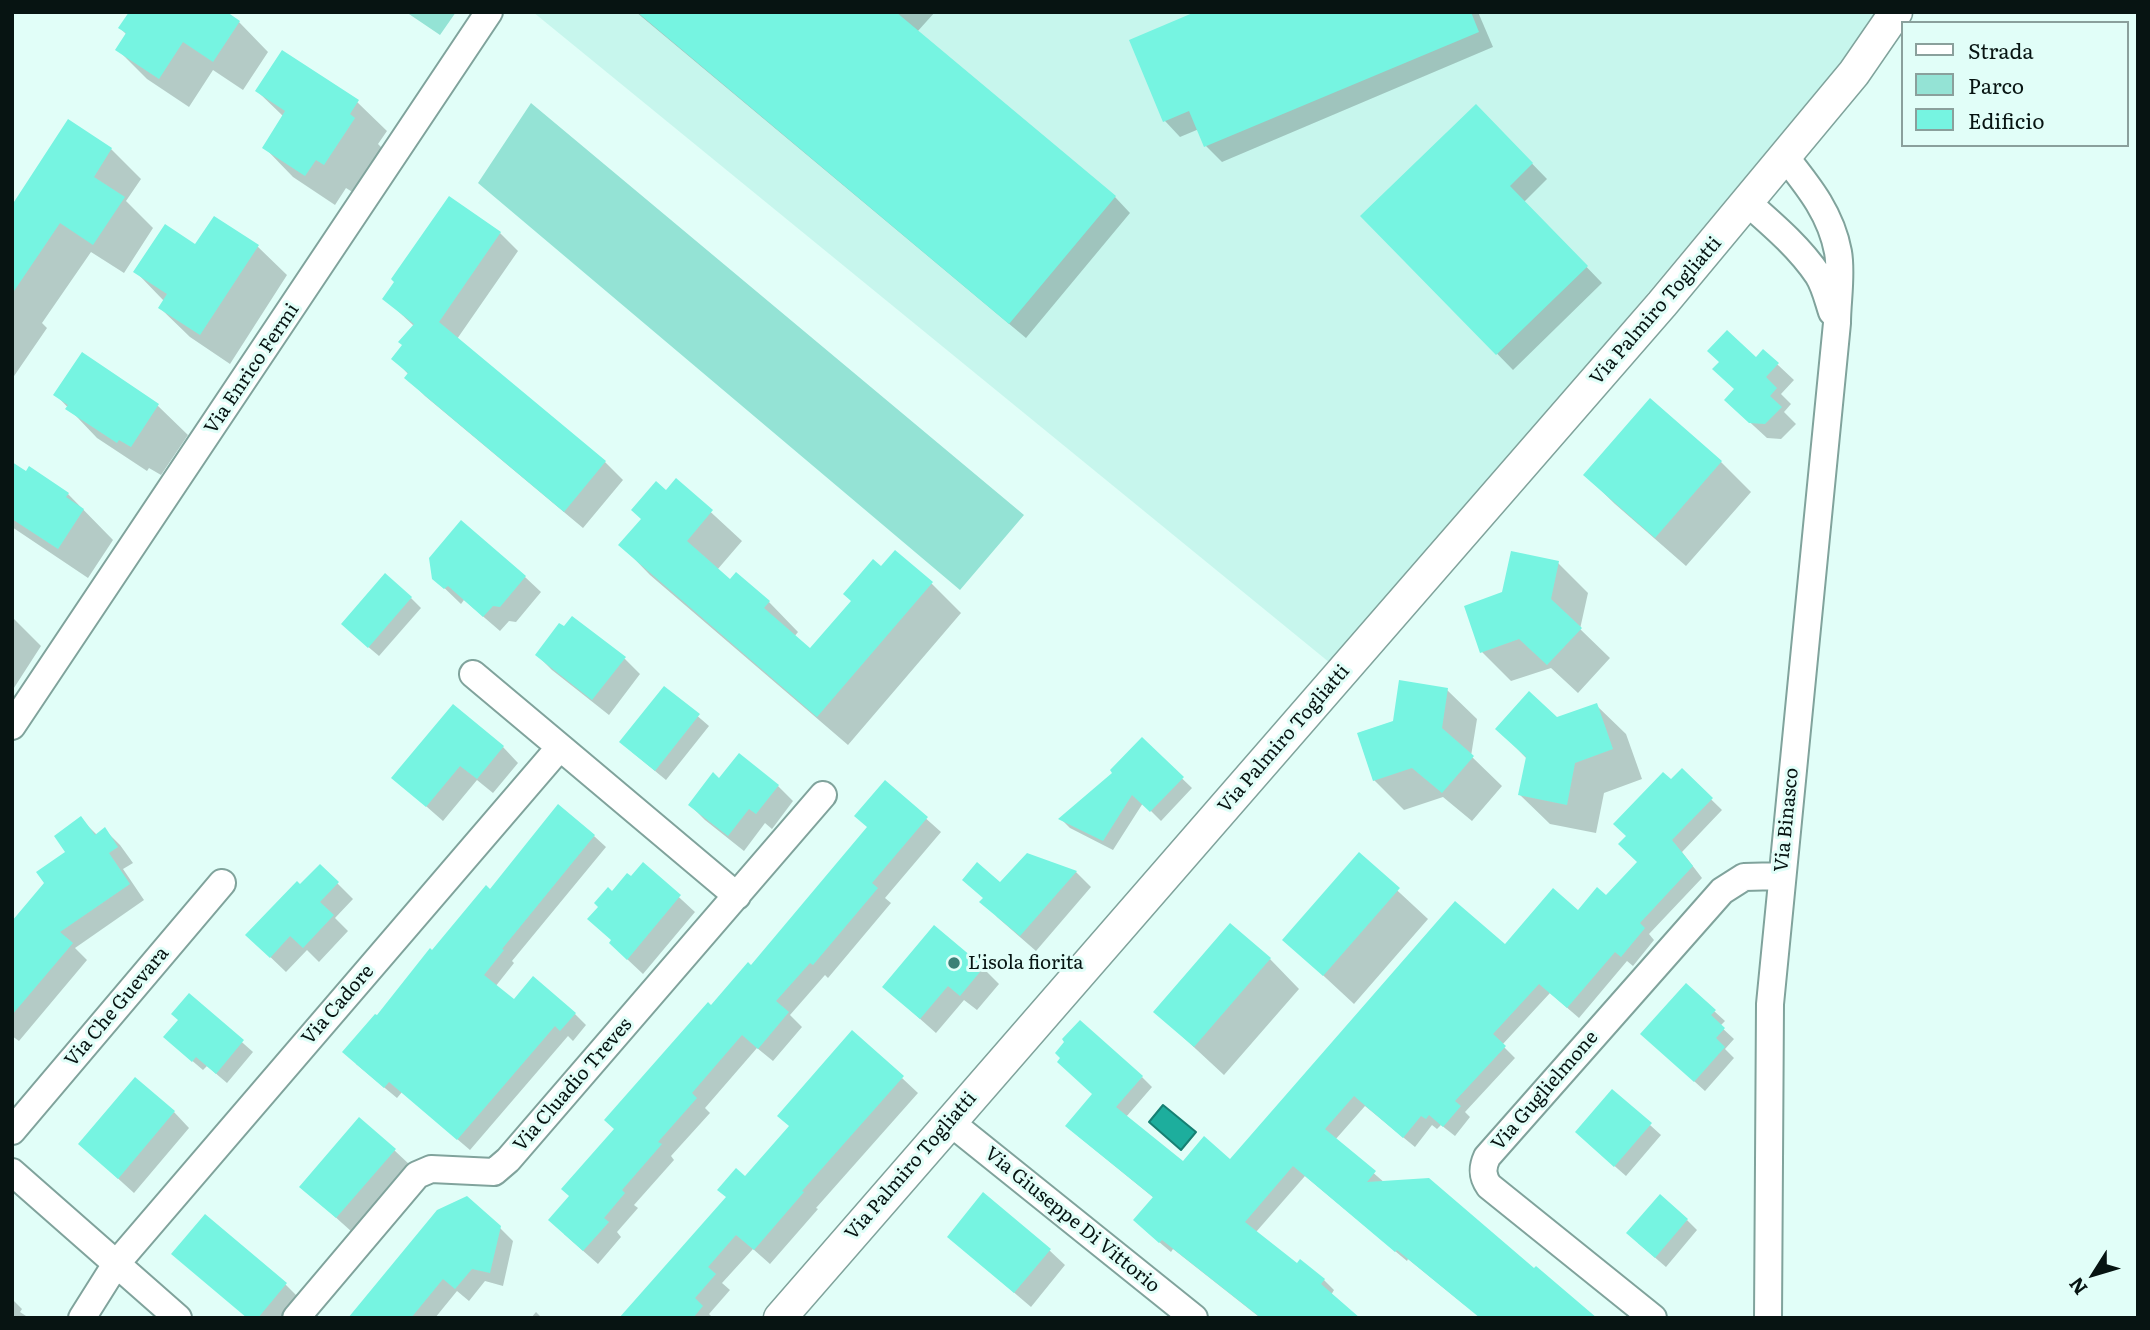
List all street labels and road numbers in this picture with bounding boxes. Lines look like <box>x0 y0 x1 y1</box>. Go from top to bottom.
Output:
street label: Via Palmiro Togliatti <box>1585 232 1727 390</box>
street label: Via Enrico Fermi <box>200 299 304 439</box>
street label: Via Palmiro Togliatti <box>1213 660 1355 818</box>
street label: Via Binasco <box>1770 767 1804 873</box>
street label: Via Che Guevara <box>60 942 174 1072</box>
street label: Via Cadore <box>297 960 379 1050</box>
street label: Via Cluadio Treves <box>509 1014 637 1156</box>
street label: Via Guglielmone <box>1487 1027 1603 1155</box>
street label: Via Palmiro Togliatti <box>840 1087 982 1245</box>
street label: Via Giuseppe Di Vittorio <box>980 1142 1164 1298</box>

